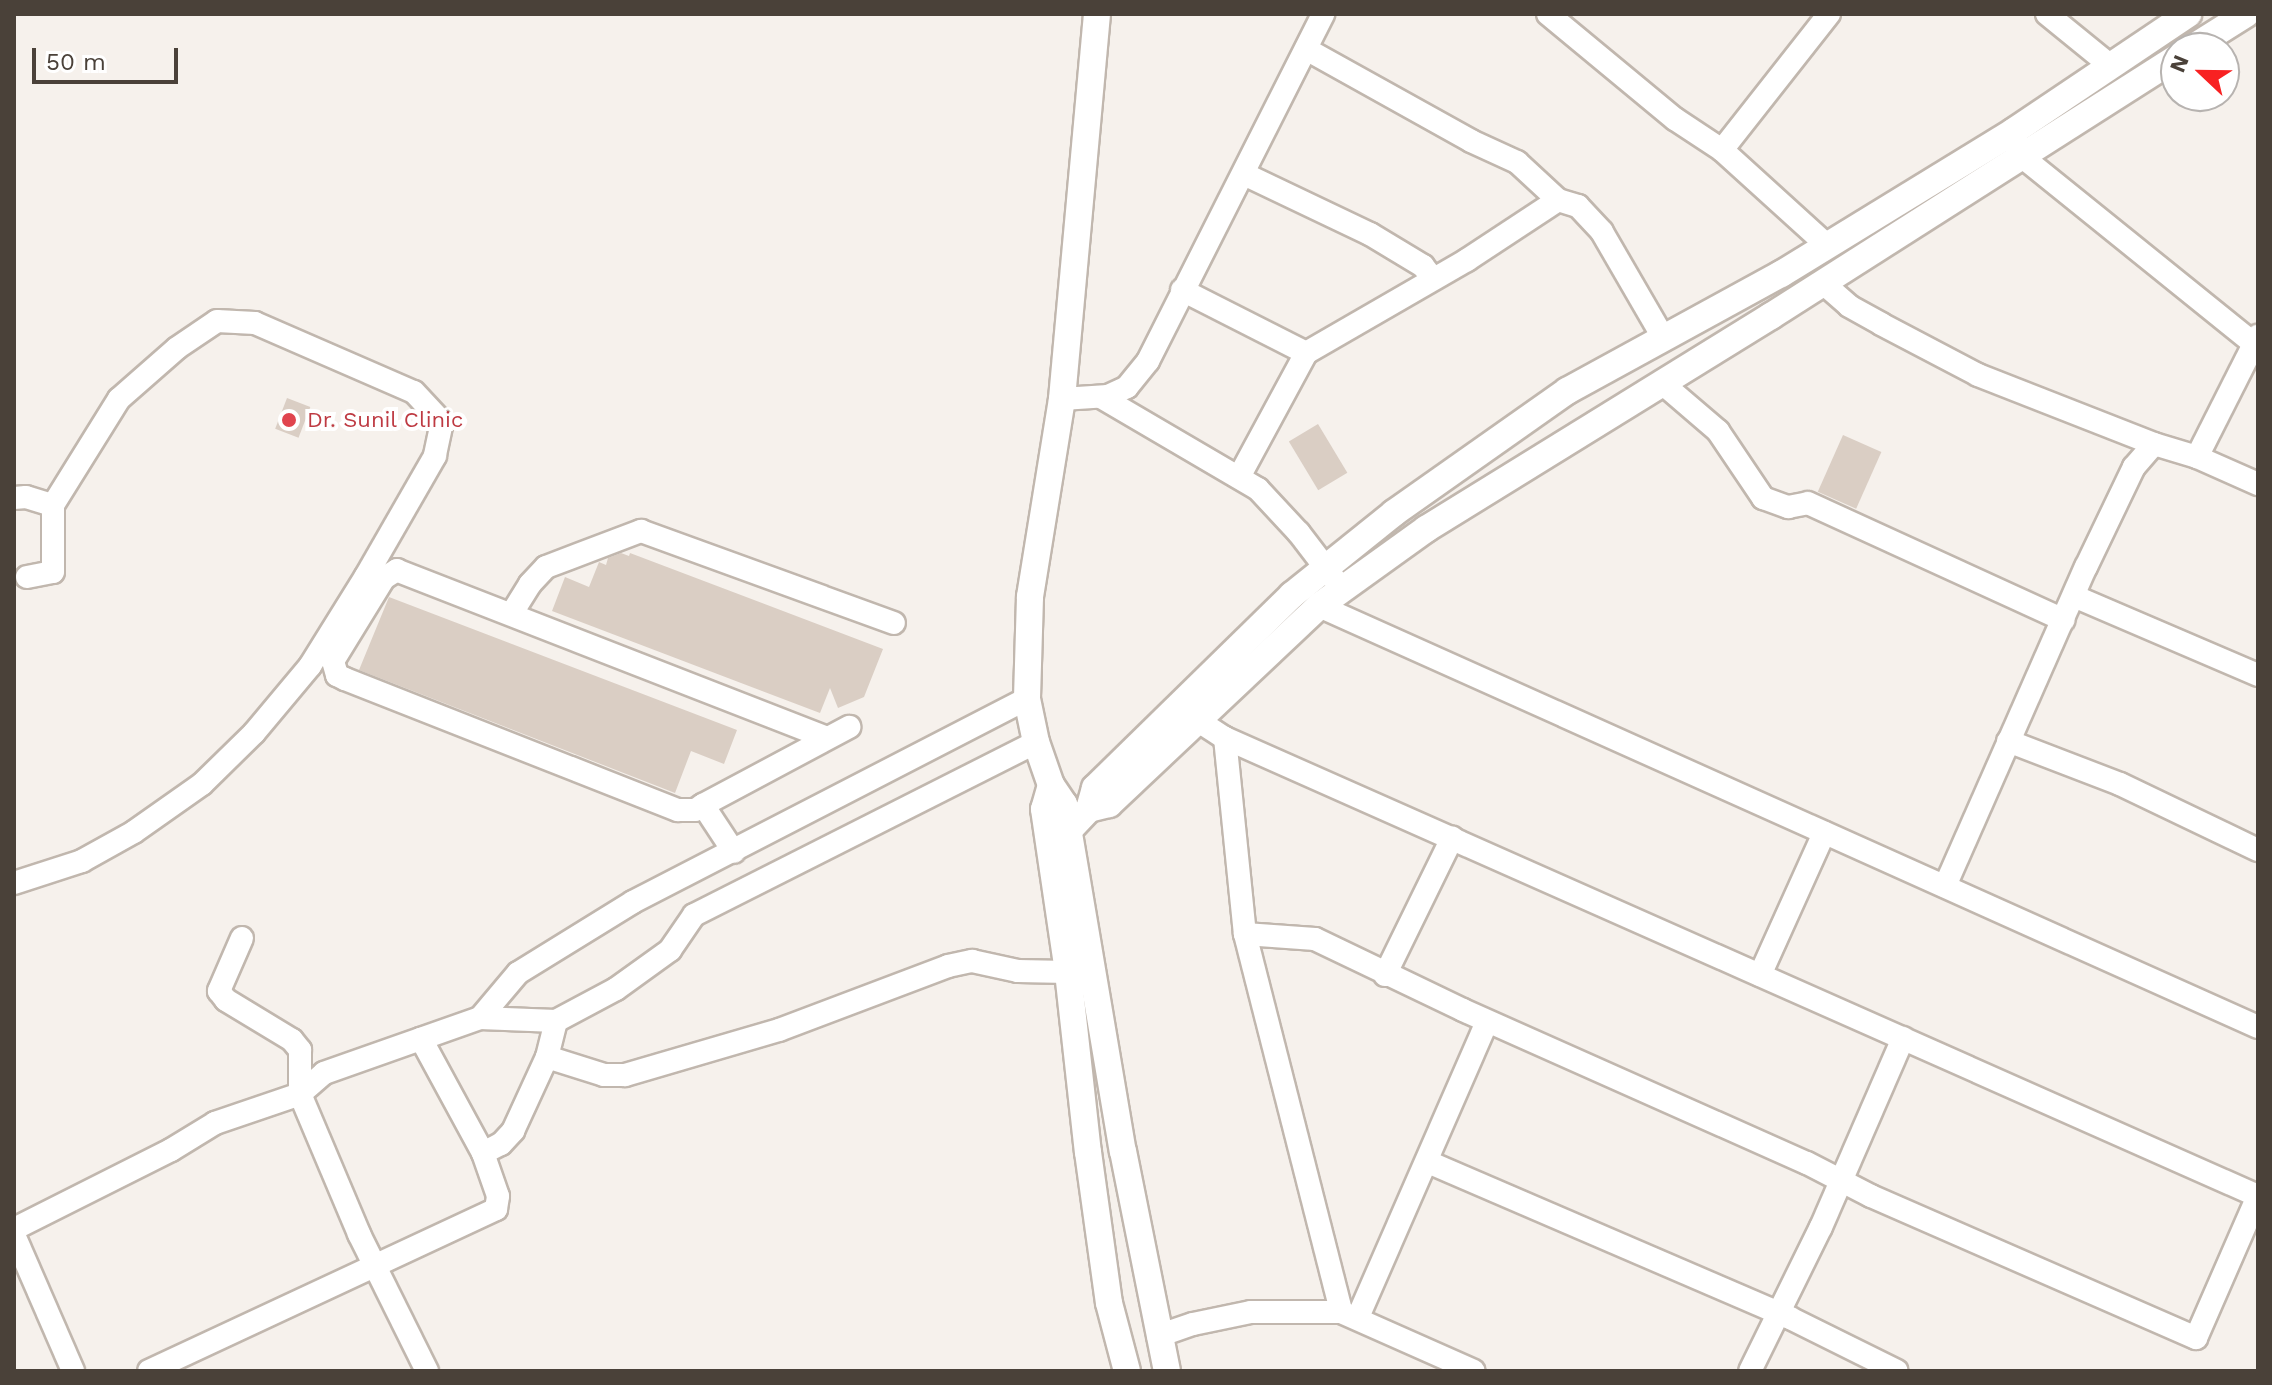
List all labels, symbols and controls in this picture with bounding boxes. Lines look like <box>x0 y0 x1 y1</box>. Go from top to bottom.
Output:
scale bar <box>36 32 182 82</box>
north arrow <box>2160 32 2240 112</box>
text: 50 m <box>46 48 106 76</box>
text: N <box>2164 51 2194 76</box>
place label: Dr. Sunil Clinic <box>307 407 464 433</box>
marker: Dr. Sunil Clinic <box>278 409 300 431</box>

